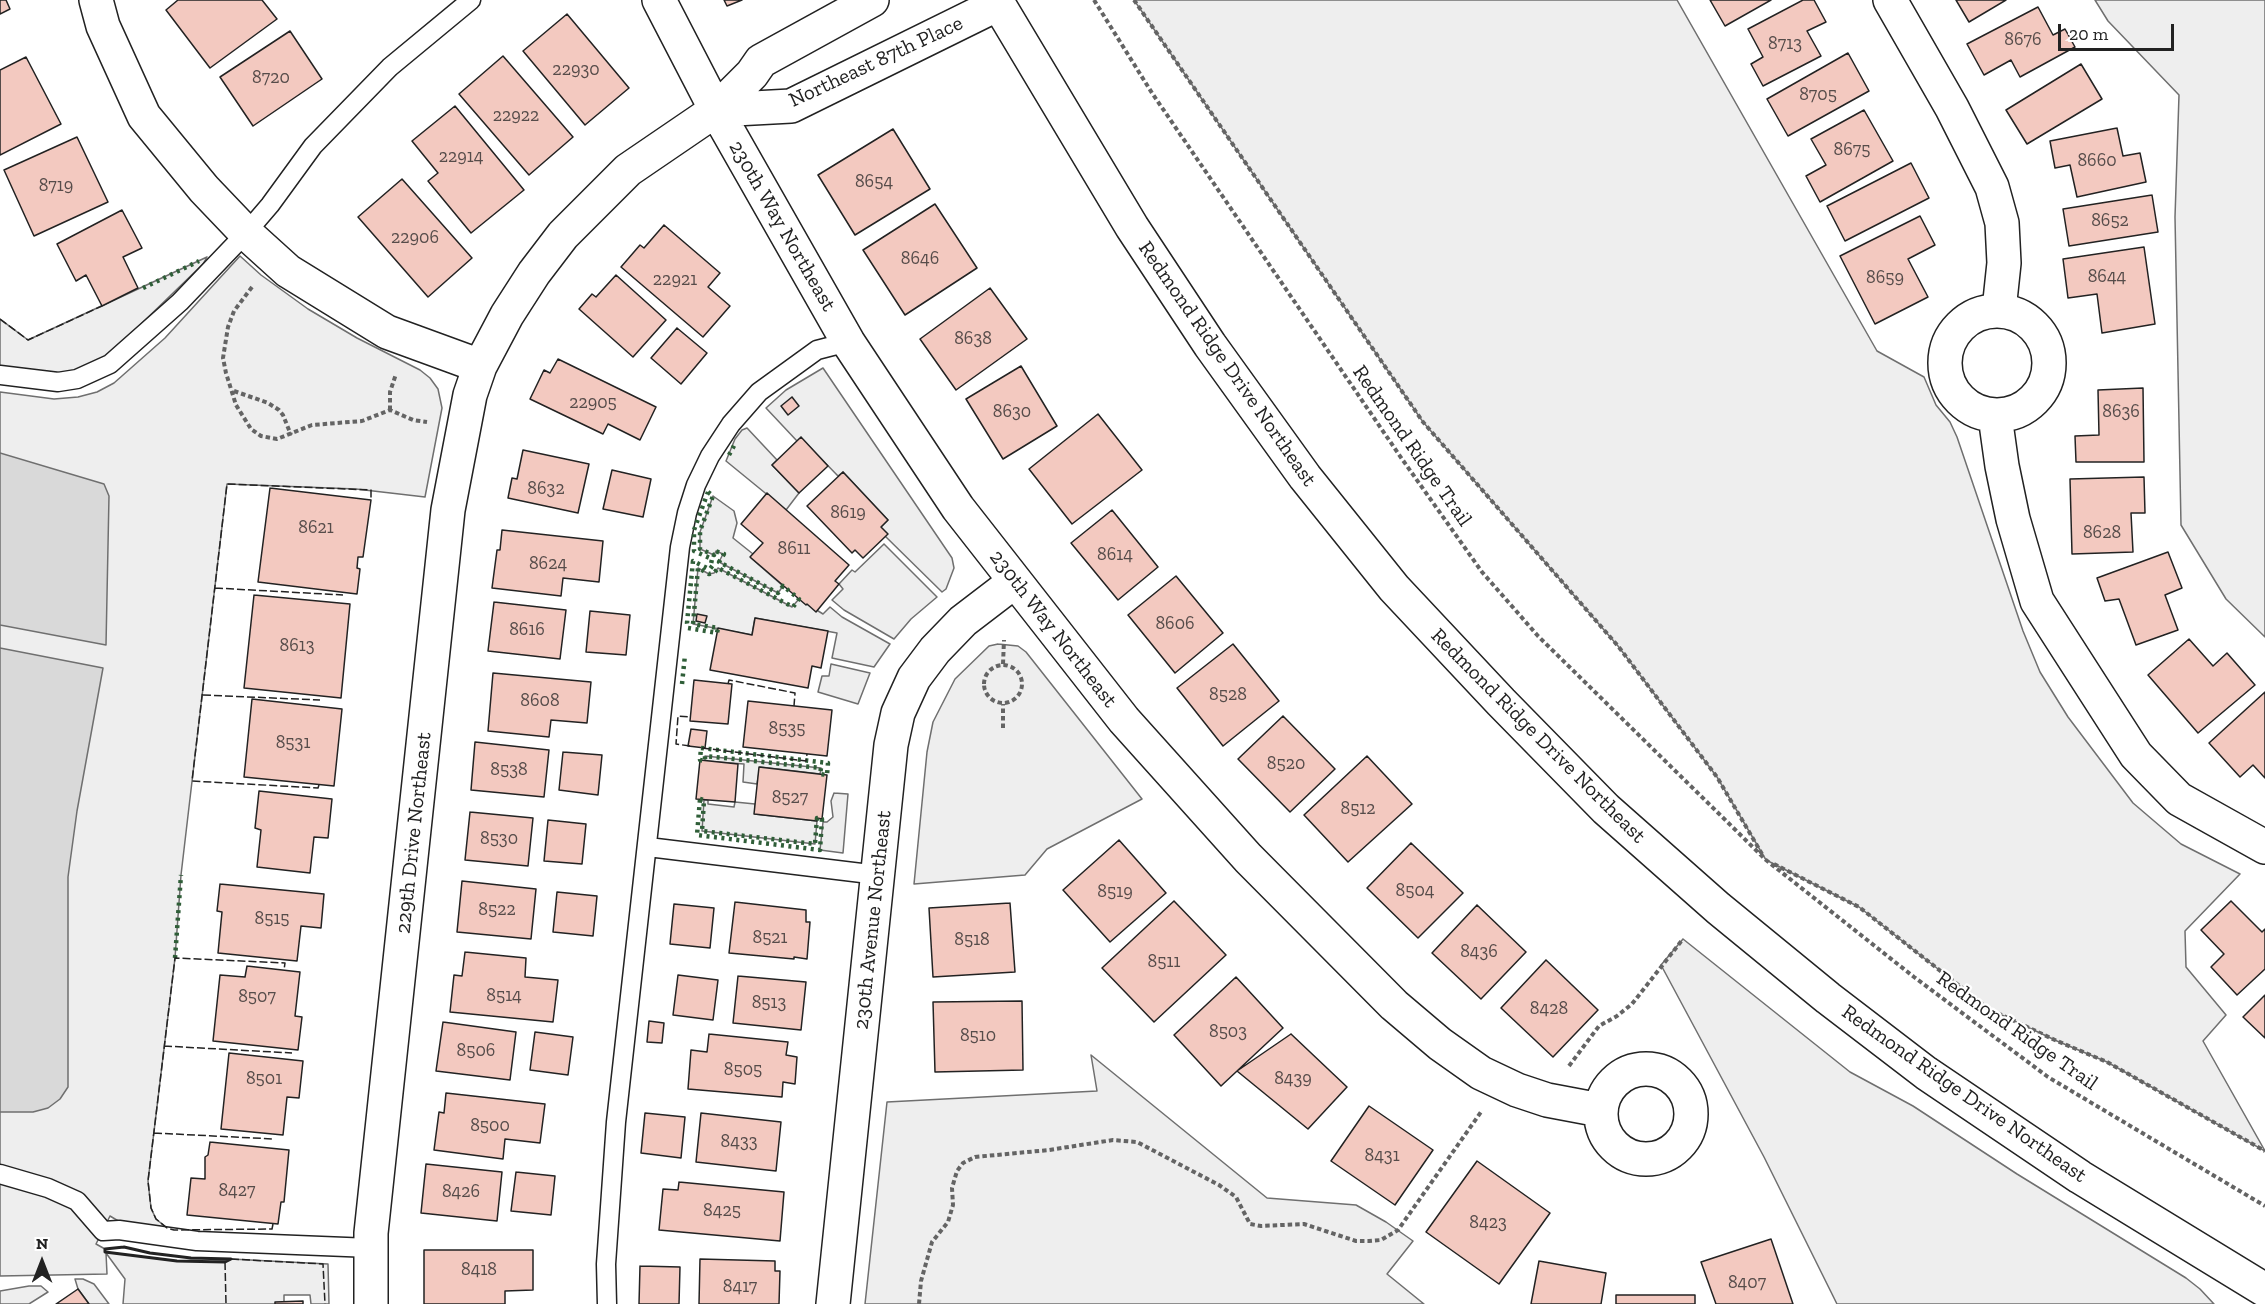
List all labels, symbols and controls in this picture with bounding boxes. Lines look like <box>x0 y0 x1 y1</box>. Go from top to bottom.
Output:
street label: Northeast 87th Place <box>785 11 967 113</box>
scale bar <box>2061 12 2176 50</box>
text: 20 m <box>2069 23 2108 45</box>
house number: 8676 <box>2004 29 2042 51</box>
house number: 8713 <box>1768 33 1802 55</box>
house number: 22930 <box>552 59 600 81</box>
house number: 8720 <box>252 67 290 89</box>
house number: 8705 <box>1799 84 1837 106</box>
house number: 22922 <box>493 105 539 127</box>
street label: 230th Way Northeast <box>723 136 841 316</box>
house number: 8675 <box>1834 139 1870 161</box>
house number: 22914 <box>439 146 483 168</box>
house number: 8660 <box>2077 150 2117 172</box>
house number: 8654 <box>855 171 893 193</box>
house number: 8719 <box>39 175 73 197</box>
house number: 8652 <box>2091 210 2129 232</box>
house number: 22906 <box>391 227 439 249</box>
street label: Redmond Ridge Drive Northeast <box>1133 237 1321 491</box>
house number: 8646 <box>901 248 939 270</box>
house number: 8644 <box>2088 266 2126 288</box>
house number: 8659 <box>1866 267 1904 289</box>
house number: 22921 <box>653 269 697 291</box>
house number: 8638 <box>954 328 992 350</box>
street label: Redmond Ridge Trail <box>1347 361 1477 531</box>
house number: 22905 <box>569 392 617 414</box>
house number: 8630 <box>993 401 1031 423</box>
house number: 8636 <box>2102 401 2140 423</box>
house number: 8632 <box>527 478 565 500</box>
house number: 8619 <box>830 502 866 524</box>
house number: 8621 <box>298 517 334 539</box>
house number: 8628 <box>2083 522 2121 544</box>
house number: 8611 <box>777 538 811 560</box>
house number: 8614 <box>1097 544 1133 566</box>
street label: 230th Way Northeast <box>984 545 1122 713</box>
house number: 8624 <box>529 553 567 575</box>
house number: 8606 <box>1155 613 1195 635</box>
house number: 8616 <box>509 619 545 641</box>
street label: Redmond Ridge Drive Northeast <box>1425 623 1651 849</box>
house number: 8613 <box>280 635 314 657</box>
house number: 8528 <box>1209 684 1247 706</box>
house number: 8608 <box>520 690 560 712</box>
house number: 8535 <box>769 718 805 740</box>
street label: 229th Drive Northeast <box>391 731 437 935</box>
house number: 8531 <box>276 732 310 754</box>
house number: 8520 <box>1267 753 1305 775</box>
house number: 8538 <box>490 759 528 781</box>
house number: 8527 <box>772 787 808 809</box>
house number: 8512 <box>1340 798 1376 820</box>
street label: 230th Avenue Northeast <box>849 809 897 1031</box>
house number: 8530 <box>480 828 518 850</box>
house number: 8504 <box>1396 880 1434 902</box>
house number: 8519 <box>1097 881 1133 903</box>
house number: 8522 <box>478 899 516 921</box>
house number: 8515 <box>254 908 290 930</box>
house number: 8521 <box>752 927 788 949</box>
house number: 8518 <box>954 929 990 951</box>
house number: 8436 <box>1460 941 1498 963</box>
house number: 8511 <box>1148 951 1180 973</box>
street label: Redmond Ridge Trail <box>1932 966 2102 1096</box>
house number: 8514 <box>486 985 522 1007</box>
house number: 8507 <box>238 986 276 1008</box>
house number: 8513 <box>752 992 786 1014</box>
house number: 8428 <box>1530 998 1568 1020</box>
street label: Redmond Ridge Drive Northeast <box>1837 1000 2091 1188</box>
house number: 8503 <box>1209 1021 1247 1043</box>
house number: 8510 <box>960 1025 996 1047</box>
house number: 8506 <box>457 1040 495 1062</box>
house number: 8505 <box>724 1059 762 1081</box>
house number: 8501 <box>246 1068 282 1090</box>
house number: 8439 <box>1274 1068 1312 1090</box>
house number: 8500 <box>470 1115 510 1137</box>
house number: 8433 <box>721 1131 757 1153</box>
house number: 8431 <box>1364 1145 1400 1167</box>
house number: 8427 <box>218 1180 256 1202</box>
house number: 8426 <box>442 1181 480 1203</box>
house number: 8425 <box>703 1200 741 1222</box>
house number: 8423 <box>1469 1212 1507 1234</box>
north arrow <box>12 1232 72 1292</box>
text: N <box>36 1234 48 1253</box>
house number: 8418 <box>461 1259 497 1281</box>
house number: 8407 <box>1728 1272 1766 1294</box>
house number: 8417 <box>723 1276 757 1298</box>

